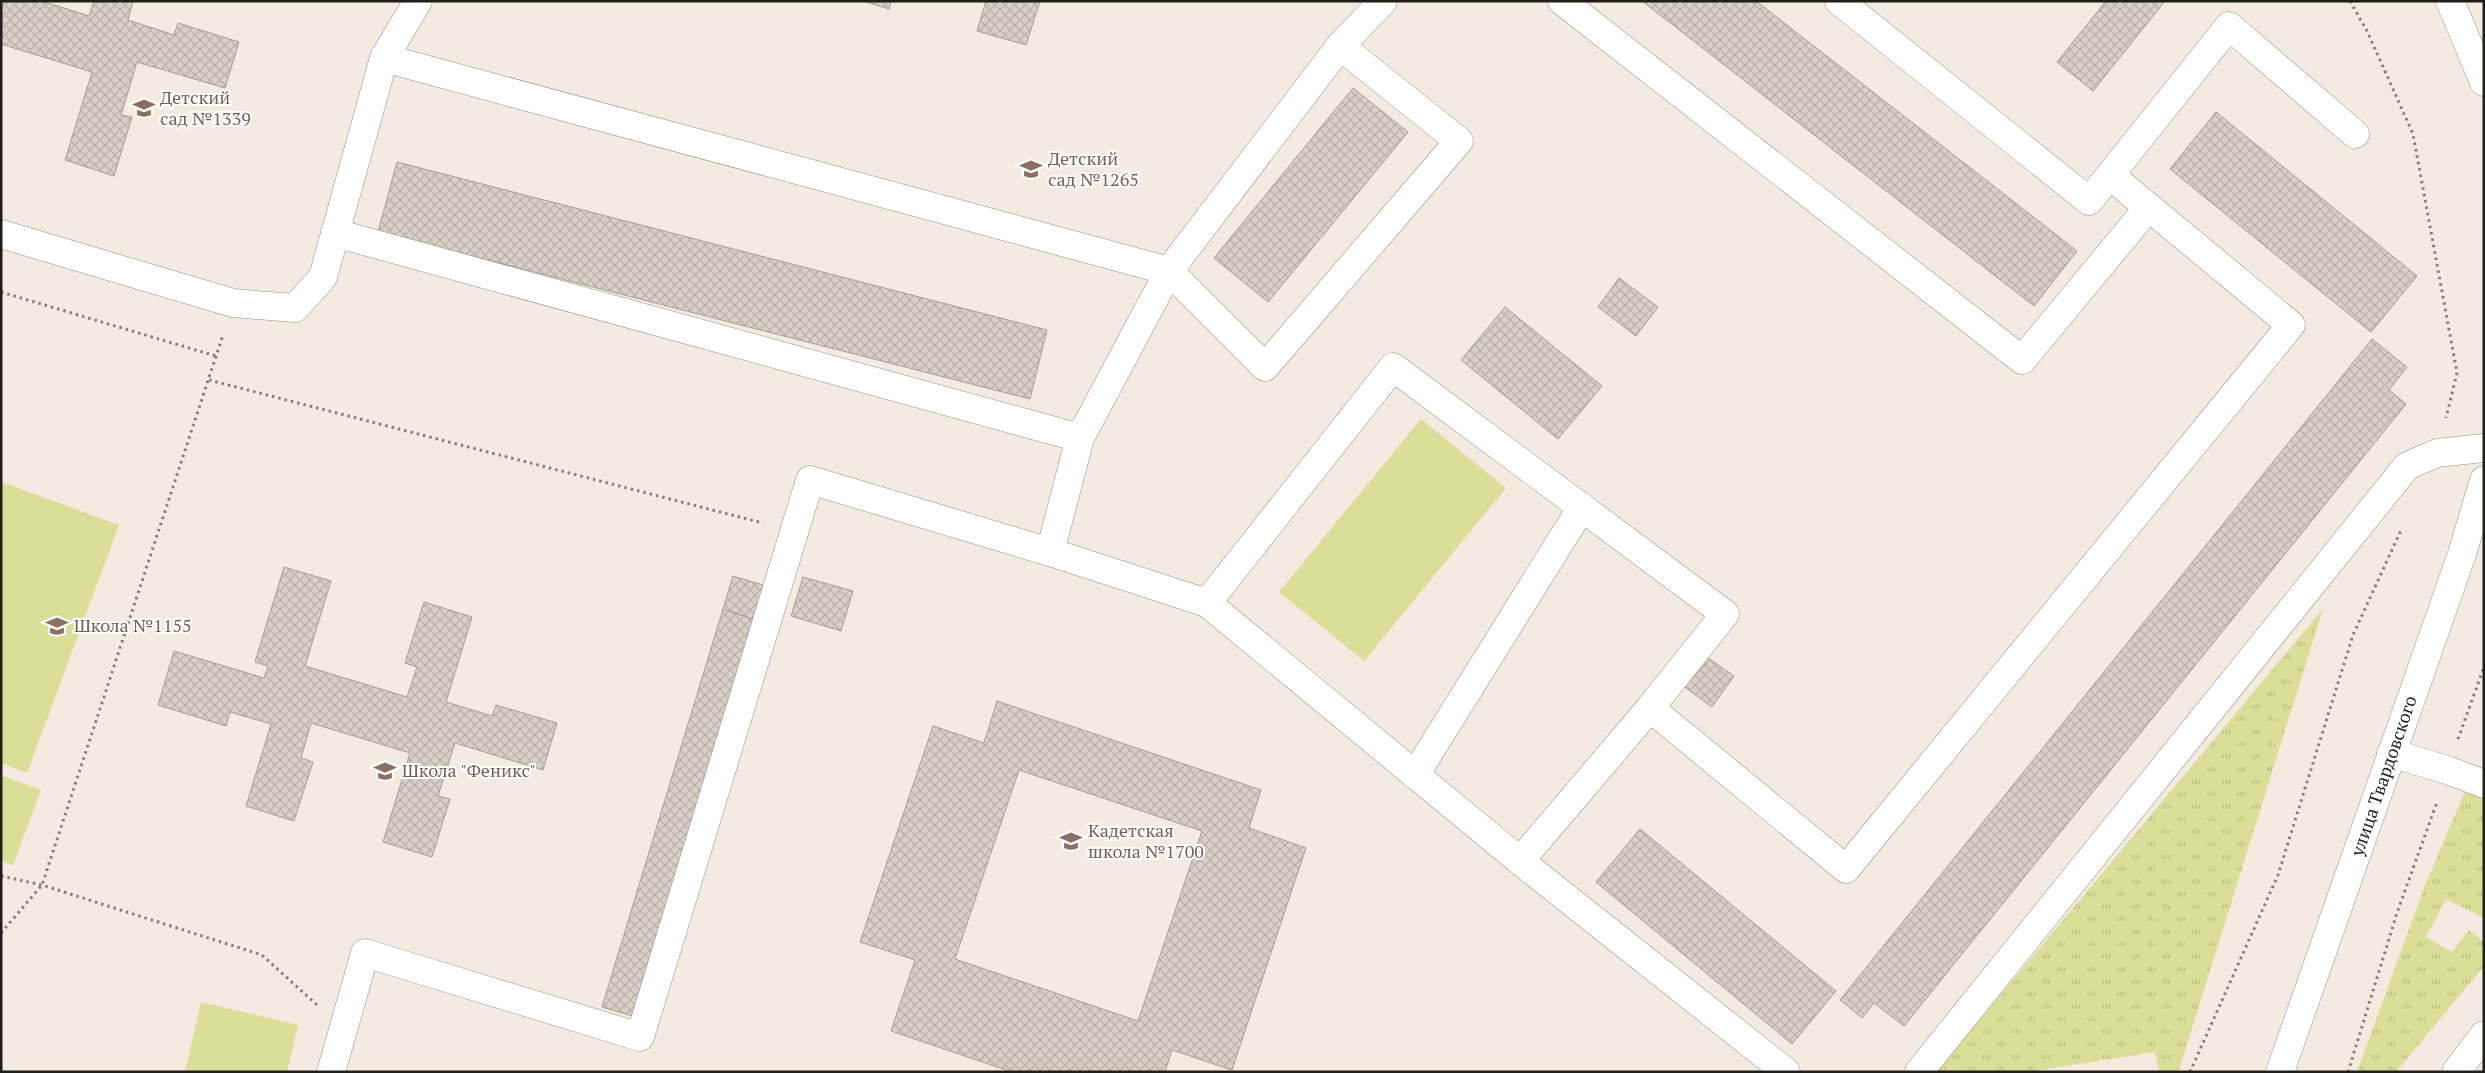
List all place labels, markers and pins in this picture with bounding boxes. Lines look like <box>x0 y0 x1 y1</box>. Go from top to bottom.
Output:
place label: Детский сад №1339 <box>160 85 251 130</box>
school or university icon: Детский сад №1339 <box>131 95 157 121</box>
place label: Детский сад №1265 <box>1048 146 1139 191</box>
school or university icon: Детский сад №1265 <box>1018 156 1044 182</box>
school or university icon: Школа №1155 <box>44 613 70 639</box>
place label: Школа №1155 <box>74 613 192 637</box>
school or university icon: Школа "Феникс" <box>372 758 398 784</box>
place label: Школа "Феникс" <box>402 758 536 782</box>
place label: Кадетская школа №1700 <box>1088 818 1204 863</box>
school or university icon: Кадетская школа №1700 <box>1058 828 1084 854</box>

